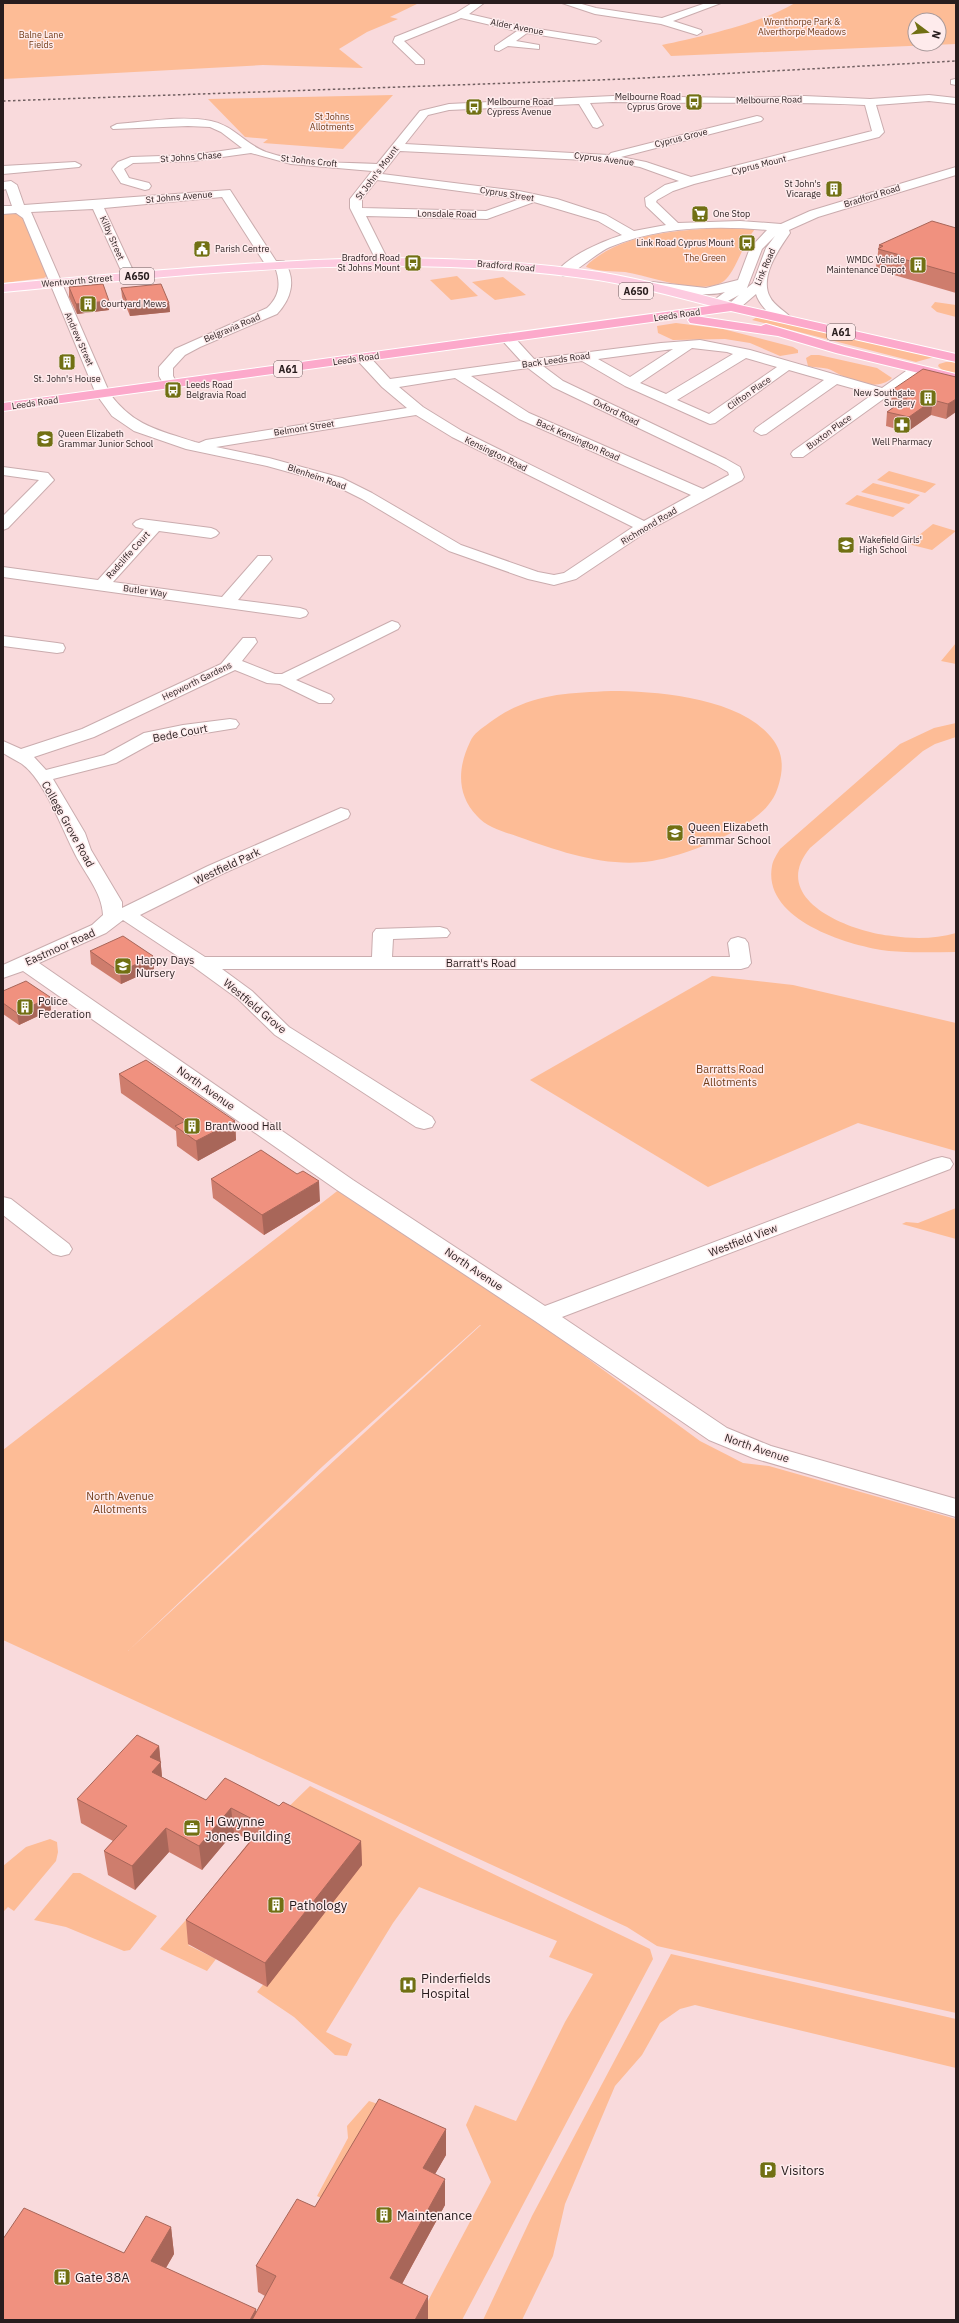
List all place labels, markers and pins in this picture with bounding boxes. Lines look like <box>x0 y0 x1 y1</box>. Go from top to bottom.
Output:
place label: Melbourne Road Cyprus Grove <box>615 91 681 112</box>
bus stop icon: Melbourne Road Cyprus Grove <box>684 92 704 112</box>
place label: Melbourne Road Cypress Avenue <box>487 96 553 117</box>
bus stop icon: Melbourne Road Cypress Avenue <box>464 97 484 117</box>
place label: St John's Vicarage <box>784 178 821 199</box>
building icon: St John's Vicarage <box>824 179 844 199</box>
supermarket icon: One Stop <box>690 204 710 224</box>
place label: One Stop <box>713 208 750 219</box>
bus stop icon: Link Road Cyprus Mount <box>737 233 757 253</box>
place label: Link Road Cyprus Mount <box>636 237 734 248</box>
public building icon: Parish Centre <box>192 239 212 259</box>
place label: Parish Centre <box>215 243 269 254</box>
place label: Bradford Road St Johns Mount <box>337 252 400 273</box>
bus stop icon: Bradford Road St Johns Mount <box>403 253 423 273</box>
place label: WMDC Vehicle Maintenance Depot <box>826 254 905 275</box>
building icon: WMDC Vehicle Maintenance Depot <box>908 255 928 275</box>
building icon: Courtyard Mews <box>78 294 98 314</box>
place label: Courtyard Mews <box>101 298 167 309</box>
building icon: St. John's House <box>57 352 77 372</box>
place label: St. John's House <box>33 373 101 384</box>
place label: Leeds Road Belgravia Road <box>186 379 246 400</box>
bus stop icon: Leeds Road Belgravia Road <box>163 380 183 400</box>
place label: New Southgate Surgery <box>853 387 916 408</box>
building icon: New Southgate Surgery <box>918 388 938 408</box>
pharmacy icon: Well Pharmacy <box>892 415 912 435</box>
place label: Queen Elizabeth Grammar Junior School <box>58 428 154 449</box>
school or university icon: Queen Elizabeth Grammar Junior School <box>35 429 55 449</box>
place label: Well Pharmacy <box>872 436 933 447</box>
place label: Wakefield Girls' High School <box>859 534 922 555</box>
school or university icon: Wakefield Girls' High School <box>836 535 856 555</box>
place label: Queen Elizabeth Grammar School <box>688 820 771 847</box>
school or university icon: Queen Elizabeth Grammar School <box>665 823 685 843</box>
place label: Happy Days Nursery <box>136 953 194 980</box>
school or university icon: Happy Days Nursery <box>113 956 133 976</box>
place label: Police Federation <box>38 994 91 1021</box>
building icon: Police Federation <box>15 997 35 1017</box>
building icon: Brantwood Hall <box>182 1116 202 1136</box>
place label: Brantwood Hall <box>205 1119 281 1133</box>
place label: H Gwynne Jones Building <box>205 1813 291 1845</box>
office icon: H Gwynne Jones Building <box>182 1818 202 1838</box>
building icon: Pathology <box>266 1895 286 1915</box>
place label: Pathology <box>289 1897 348 1914</box>
place label: Pinderfields Hospital <box>421 1970 491 2002</box>
hospital icon: Pinderfields Hospital <box>398 1975 418 1995</box>
parking icon: Visitors <box>758 2160 778 2180</box>
place label: Visitors <box>781 2162 825 2179</box>
building icon: Maintenance <box>374 2205 394 2225</box>
place label: Maintenance <box>397 2207 472 2224</box>
building icon: Gate 38A <box>52 2267 72 2287</box>
place label: Gate 38A <box>75 2269 130 2286</box>

